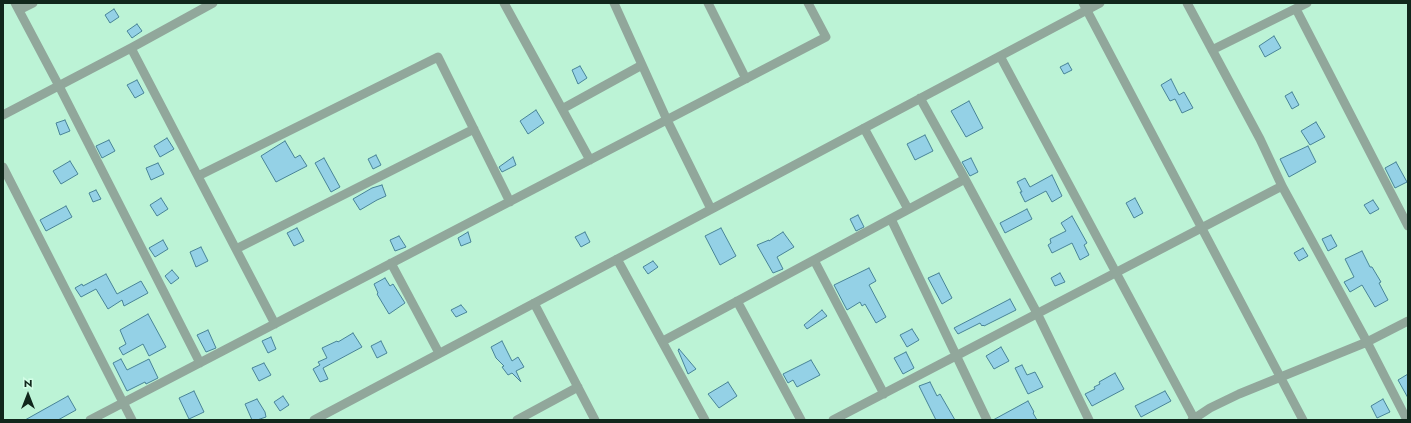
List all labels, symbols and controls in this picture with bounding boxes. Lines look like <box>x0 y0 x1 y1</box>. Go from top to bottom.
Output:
north arrow <box>8 375 48 415</box>
text: N <box>24 375 32 391</box>

